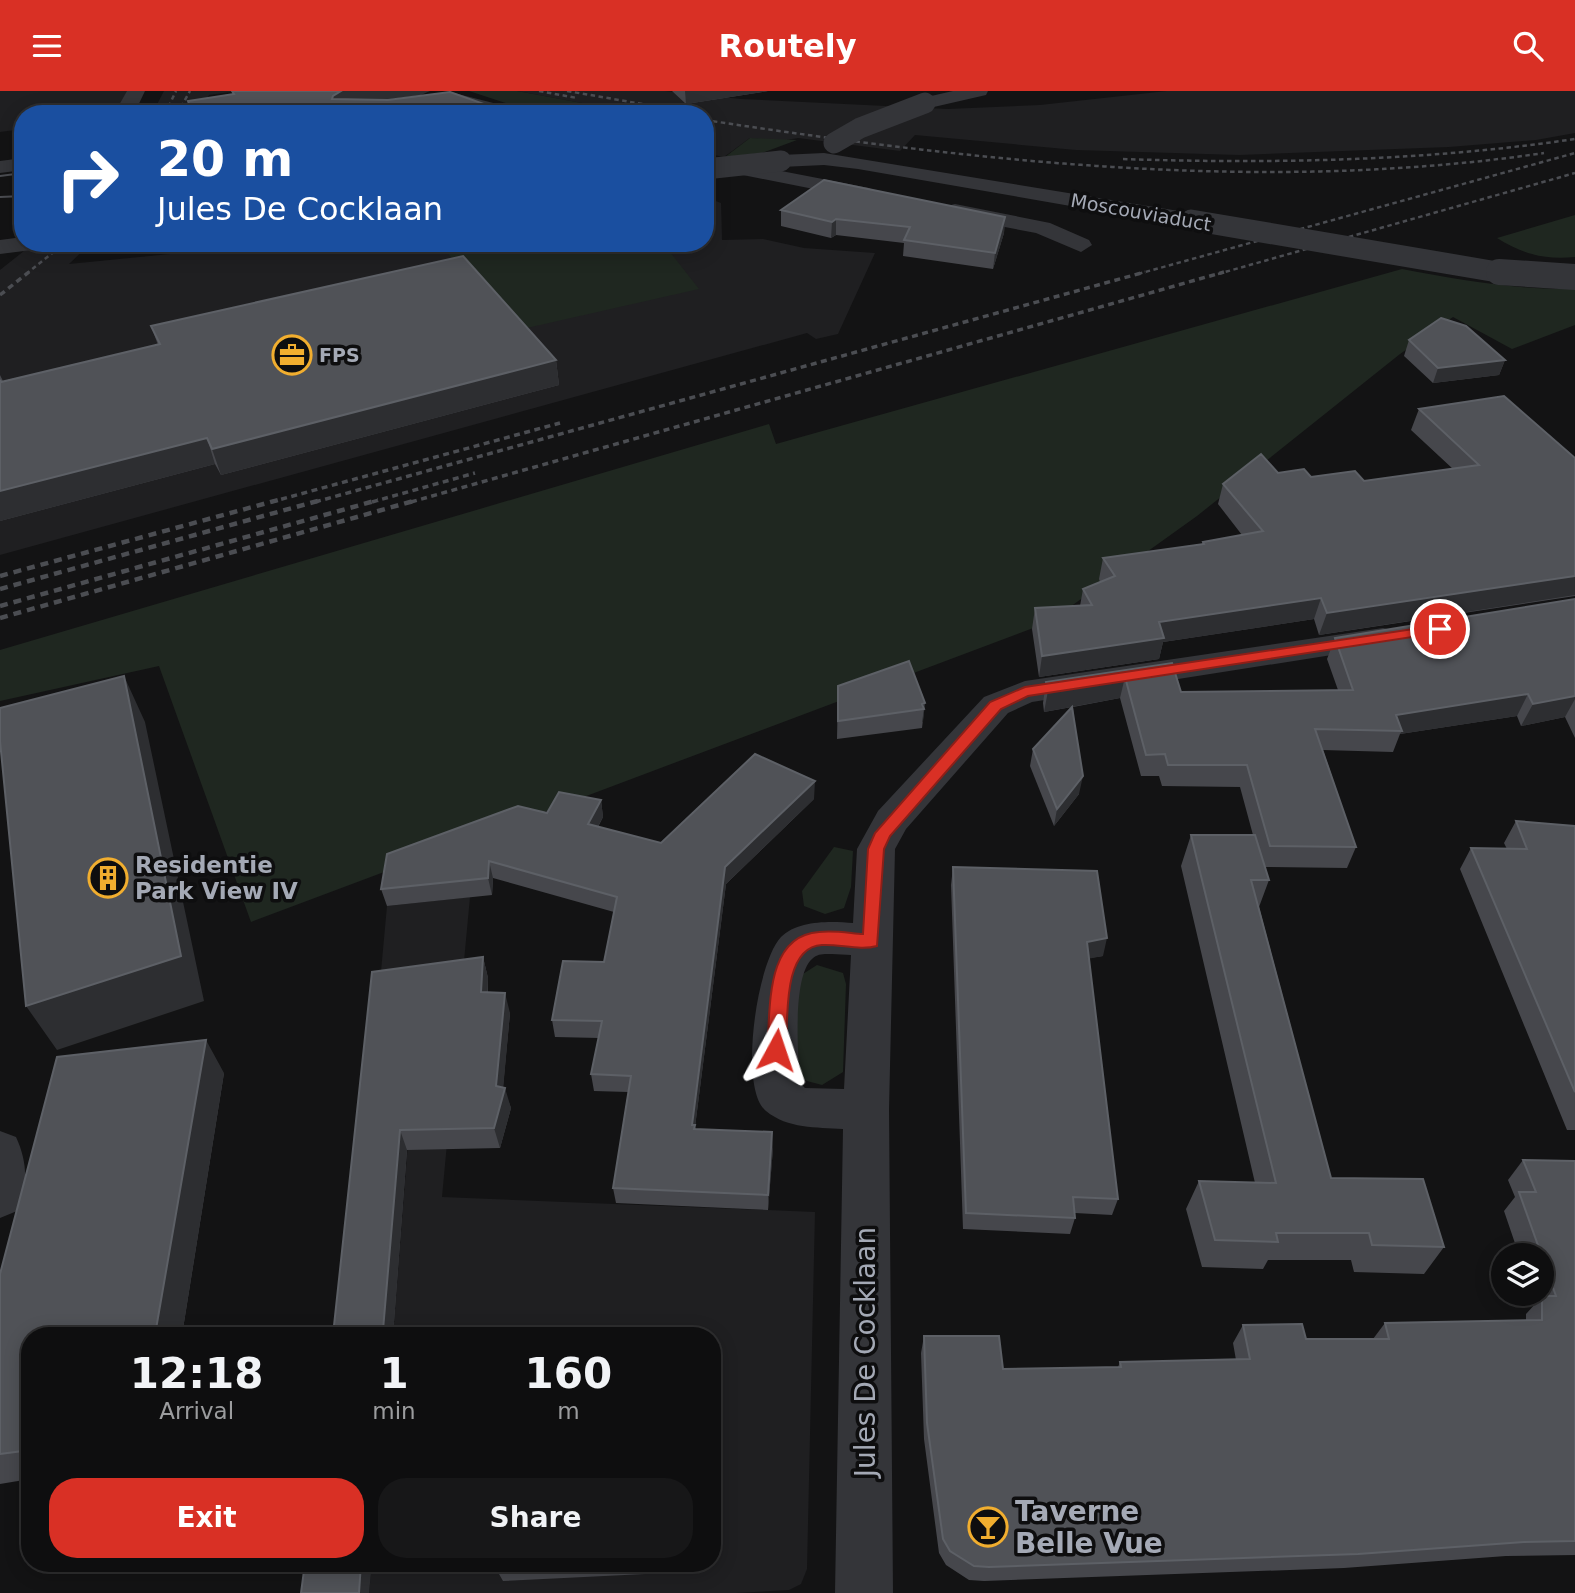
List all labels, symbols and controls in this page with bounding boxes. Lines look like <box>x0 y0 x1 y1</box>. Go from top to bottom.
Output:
icon: menu <box>28 27 66 65</box>
text: Routely <box>718 27 857 65</box>
icon: search <box>1509 27 1547 65</box>
text: 20 m <box>157 131 293 188</box>
icon: right <box>42 133 133 224</box>
street label: Moscouviaduct <box>1069 189 1213 235</box>
text: Jules De Cocklaan <box>157 190 443 228</box>
office icon: FPS <box>271 334 313 376</box>
place label: FPS <box>319 344 360 366</box>
pin <box>1410 599 1470 659</box>
icon: arrive <box>1421 610 1459 648</box>
place label: Residentie Park View IV <box>135 852 298 904</box>
building icon: Residentie Park View IV <box>87 857 129 899</box>
position arrow <box>739 1013 813 1087</box>
street label: Jules De Cocklaan <box>849 1227 882 1479</box>
map controls <box>1491 1243 1554 1306</box>
button: layers <box>1491 1243 1554 1306</box>
text: 12:18 <box>130 1349 264 1398</box>
text: 1 <box>379 1349 409 1398</box>
text: 160 <box>525 1349 612 1398</box>
text: Arrival <box>159 1398 234 1424</box>
text: min <box>372 1398 416 1424</box>
text: m <box>557 1398 580 1424</box>
button: Exit <box>49 1478 364 1558</box>
button: Share <box>378 1478 693 1558</box>
place label: Taverne Belle Vue <box>1015 1495 1163 1560</box>
bar icon: Taverne Belle Vue <box>967 1506 1009 1548</box>

